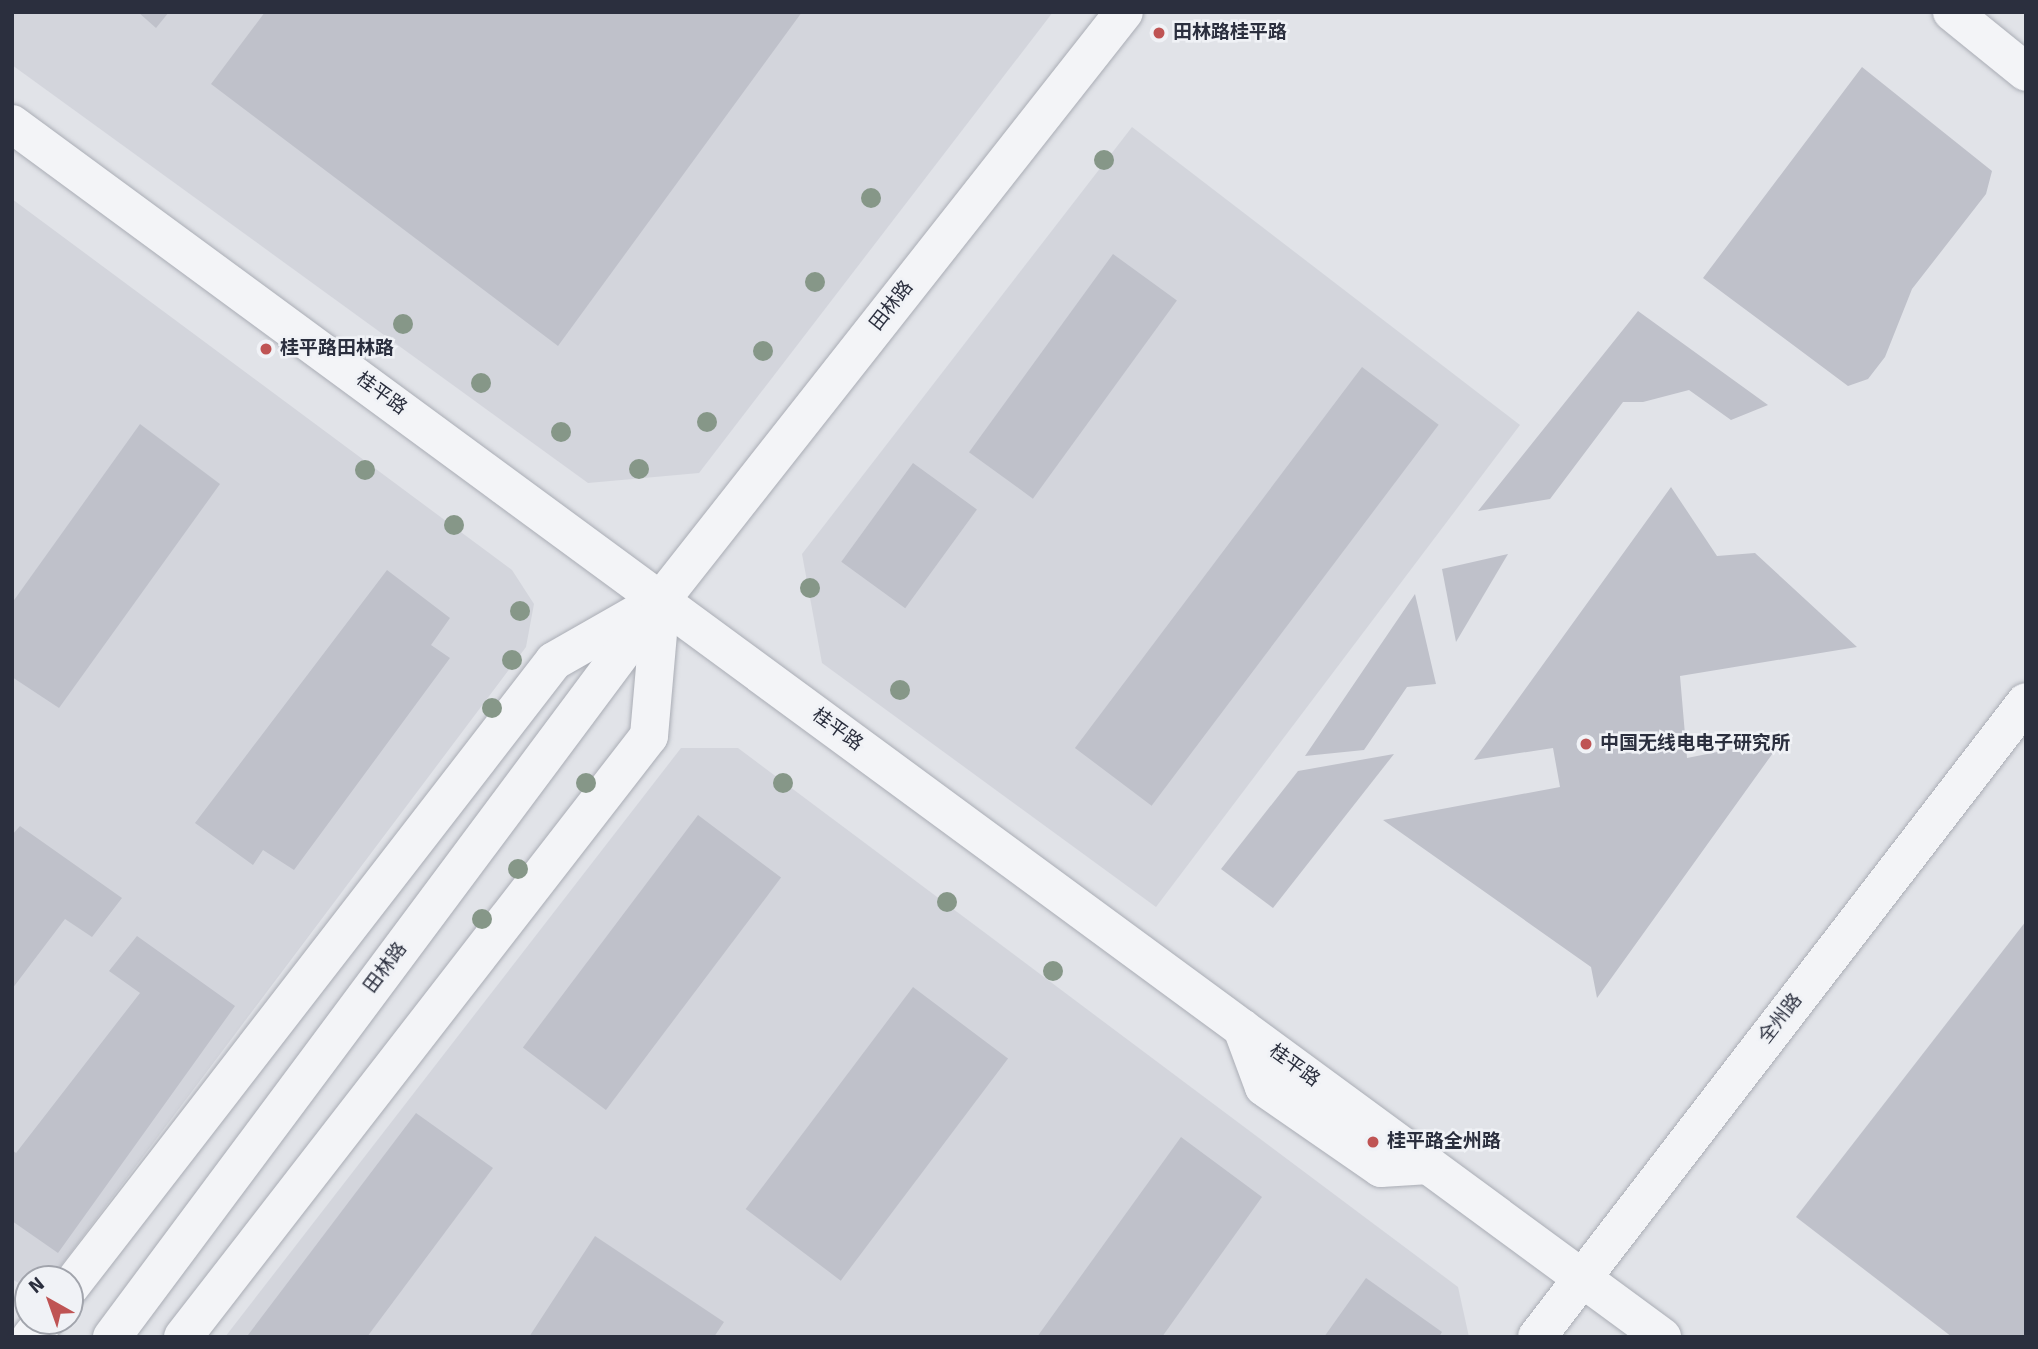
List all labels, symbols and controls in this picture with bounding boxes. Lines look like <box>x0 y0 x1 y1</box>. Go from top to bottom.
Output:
place label: 田林路桂平路 <box>1173 22 1287 44</box>
marker: 田林路桂平路 <box>1151 25 1167 41</box>
street label: 田林路 <box>865 277 919 335</box>
place label: 桂平路田林路 <box>280 338 394 360</box>
marker: 桂平路田林路 <box>258 341 274 357</box>
street label: 桂平路 <box>351 368 411 420</box>
street label: 桂平路 <box>807 704 867 756</box>
place label: 中国无线电电子研究所 <box>1600 733 1790 755</box>
marker: 中国无线电电子研究所 <box>1578 736 1594 752</box>
street label: 田林路 <box>360 938 412 998</box>
street label: 全州路 <box>1754 990 1808 1048</box>
street label: 桂平路 <box>1264 1040 1324 1092</box>
place label: 桂平路全州路 <box>1387 1131 1501 1153</box>
marker: 桂平路全州路 <box>1365 1134 1381 1150</box>
north arrow <box>14 1265 84 1335</box>
text: N <box>24 1272 50 1299</box>

